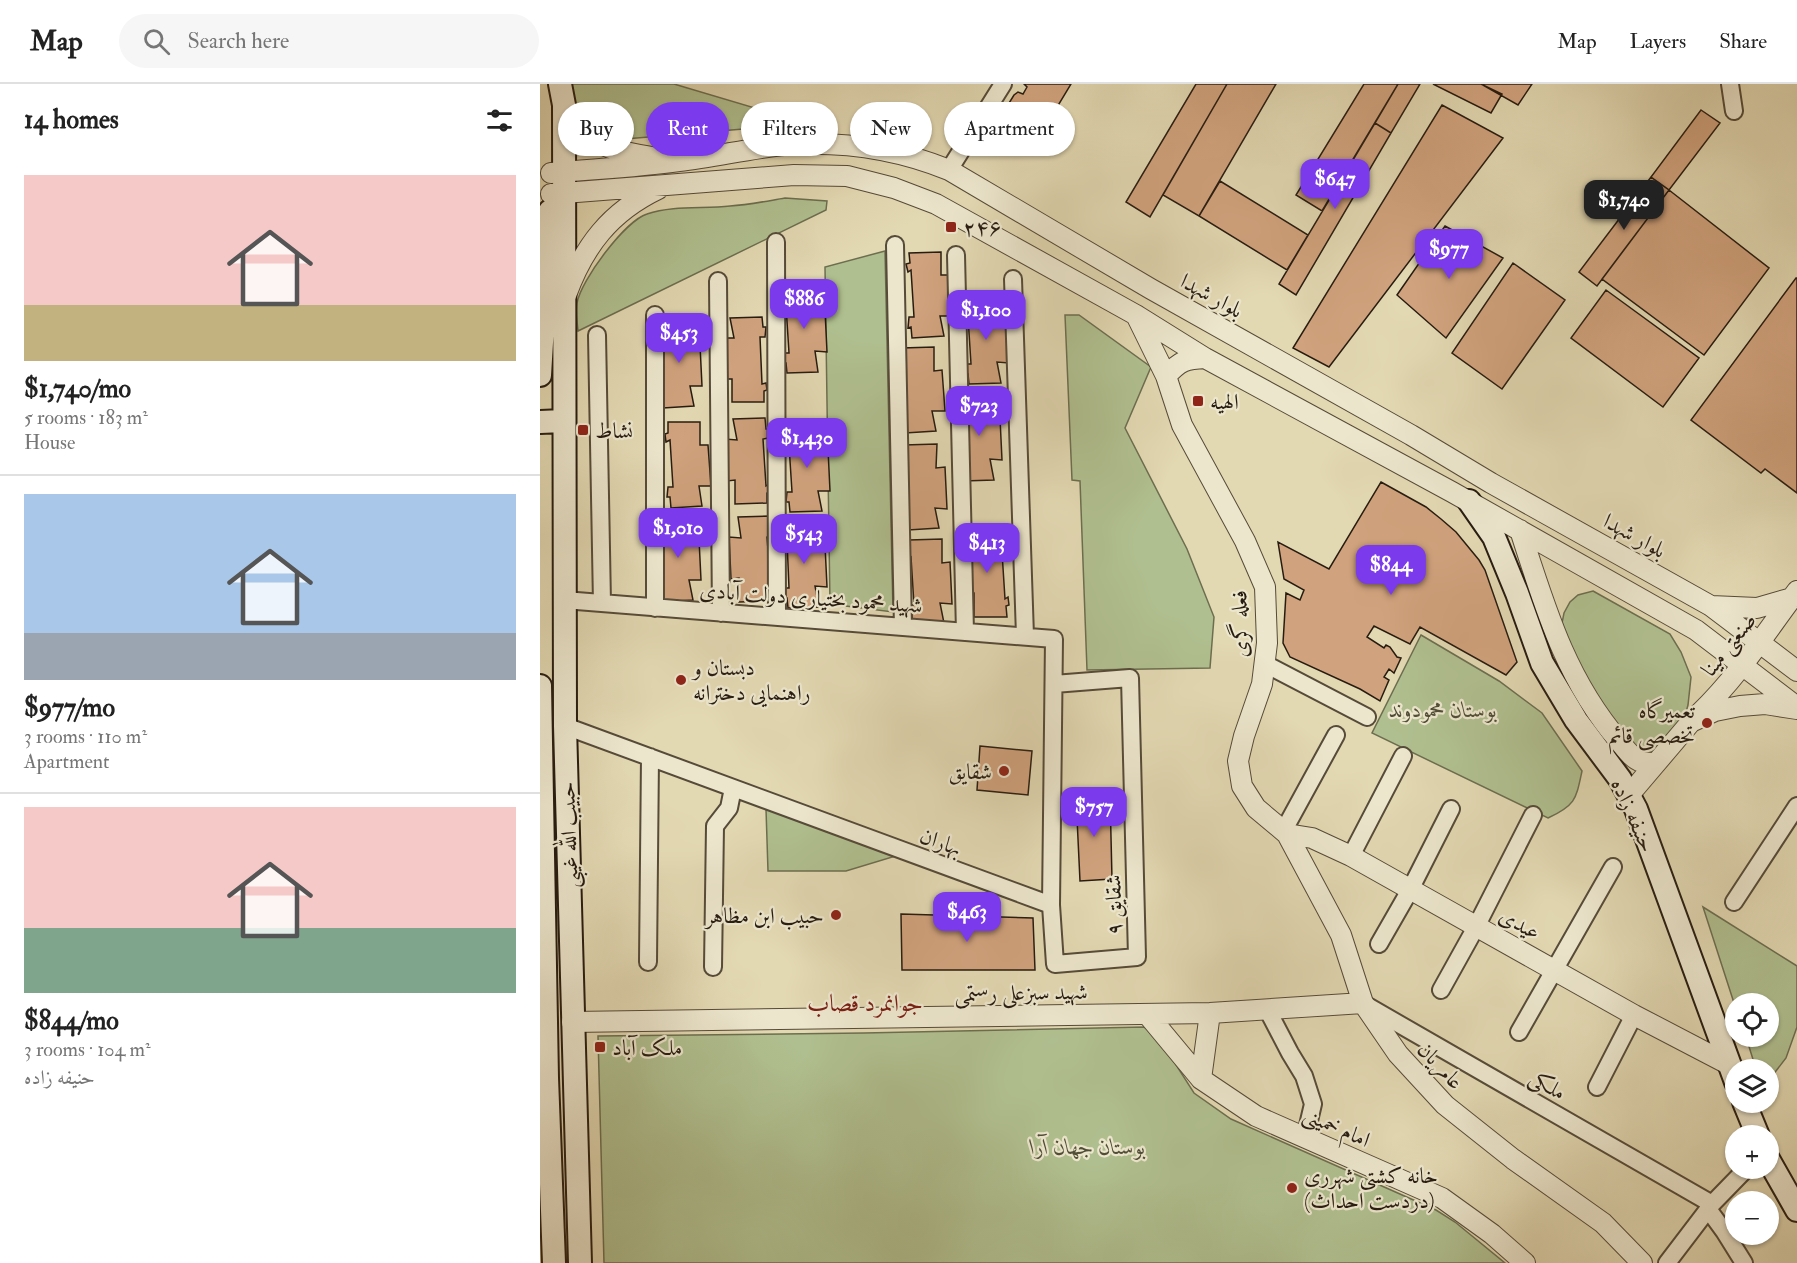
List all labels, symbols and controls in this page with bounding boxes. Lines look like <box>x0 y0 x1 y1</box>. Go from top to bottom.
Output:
search box <box>119 14 539 68</box>
text: Map <box>30 24 83 59</box>
icon: search <box>140 25 173 58</box>
text: Search here <box>188 27 289 55</box>
text: Map <box>1557 28 1597 55</box>
text: Layers <box>1630 28 1686 55</box>
text: Share <box>1719 28 1767 55</box>
chip: Buy <box>558 102 634 156</box>
chip: Rent <box>646 102 729 156</box>
chip: Filters <box>741 102 838 156</box>
chip: New <box>850 102 932 156</box>
chip: Apartment <box>944 102 1075 156</box>
text: 14 homes <box>24 104 119 136</box>
icon: filters <box>483 104 516 137</box>
pin: $647 <box>1299 159 1371 210</box>
text: $647 <box>1315 166 1355 191</box>
pin: $1,740 <box>1575 180 1673 231</box>
text: $1,740 <box>1598 187 1650 212</box>
icon: home <box>216 214 324 322</box>
place label: ۲۴۶ <box>963 214 1002 242</box>
marker: ۲۴۶ <box>944 220 958 234</box>
pin: $977 <box>1413 229 1485 280</box>
text: $977 <box>1429 236 1469 261</box>
street label: بلوار شهدا <box>1175 267 1248 325</box>
pin: $886 <box>768 279 840 330</box>
text: $886 <box>784 286 824 311</box>
pin: $1,100 <box>937 290 1035 341</box>
text: $1,100 <box>961 297 1011 322</box>
pin: $453 <box>643 313 715 364</box>
text: $453 <box>660 320 698 345</box>
text: $1,740/mo <box>24 373 131 405</box>
pin: $723 <box>943 386 1015 437</box>
place label: الهیه <box>1210 388 1239 416</box>
text: $723 <box>960 393 998 418</box>
marker: الهیه <box>1191 394 1205 408</box>
text: 5 rooms · 183 m² <box>24 405 148 430</box>
place label: نشاط <box>595 417 633 445</box>
pin: $1,430 <box>758 418 856 469</box>
marker: نشاط <box>576 423 590 437</box>
text: $1,430 <box>781 425 833 450</box>
text: House <box>24 430 75 455</box>
street label: بلوار شهدا <box>1598 507 1671 565</box>
pin: $1,010 <box>629 508 727 559</box>
pin: $543 <box>768 514 840 565</box>
text: $1,010 <box>653 515 703 540</box>
text: $543 <box>785 521 823 546</box>
pin: $413 <box>951 523 1023 574</box>
text: $413 <box>969 530 1005 555</box>
icon: home <box>216 533 324 641</box>
pin: $844 <box>1355 545 1427 596</box>
text: $844 <box>1370 552 1412 577</box>
street label: شهید محمود بختیاری دولت آبادی <box>698 576 923 620</box>
street label: فعله گری <box>1224 590 1255 658</box>
street label: صنعتی مینا <box>1695 607 1763 683</box>
place label: دبستان و راهنمایی دخترانه <box>691 654 810 708</box>
marker: دبستان و راهنمایی دخترانه <box>674 673 688 687</box>
text: $977/mo <box>24 692 115 724</box>
park label: بوستان محمودوند <box>1389 696 1497 724</box>
place label: تعمیرگاه تخصصی قائم <box>1608 697 1696 755</box>
marker: تعمیرگاه تخصصی قائم <box>1700 716 1714 730</box>
text: 3 rooms · 110 m² <box>24 724 147 749</box>
text: Apartment <box>24 749 109 774</box>
place label: شقایق <box>949 758 992 786</box>
marker: شقایق <box>997 764 1011 778</box>
street label: حنیفه زاده <box>1604 774 1662 857</box>
street label: حبیب الله غیبی <box>549 781 589 889</box>
pin: $757 <box>1058 787 1130 838</box>
text: $757 <box>1075 794 1113 819</box>
street label: بهاران <box>916 821 966 862</box>
icon: home <box>216 846 324 954</box>
street label: شقایق ۹ <box>1099 874 1129 936</box>
pin: $463 <box>931 892 1003 943</box>
text: $463 <box>947 899 987 924</box>
street label: عیدی <box>1494 901 1545 946</box>
place label: حبیب ابن مظاهر <box>704 902 824 930</box>
marker: حبیب ابن مظاهر <box>829 908 843 922</box>
street label: شهید سبزعلی رستمی <box>954 978 1088 1010</box>
district label: جوانمرد قصاب <box>807 988 923 1019</box>
map controls <box>1725 993 1779 1245</box>
button: locate <box>1725 993 1779 1047</box>
text: $844/mo <box>24 1005 119 1037</box>
place label: ملک آباد <box>612 1034 682 1062</box>
street label: عامریان <box>1410 1036 1469 1096</box>
text: 3 rooms · 104 m² <box>24 1037 151 1062</box>
marker: ملک آباد <box>593 1040 607 1054</box>
button: layers <box>1725 1059 1779 1113</box>
street label: ملکی <box>1524 1063 1571 1107</box>
text: حنیفه زاده <box>24 1065 95 1090</box>
street label: امام خمینی <box>1297 1100 1374 1159</box>
button: + <box>1725 1125 1779 1179</box>
park label: بوستان جهان آرا <box>1028 1133 1146 1161</box>
place label: خانه کشتی شهرری (دردست احداث) <box>1304 1162 1438 1215</box>
marker: خانه کشتی شهرری (دردست احداث) <box>1285 1181 1299 1195</box>
button: − <box>1725 1191 1779 1245</box>

